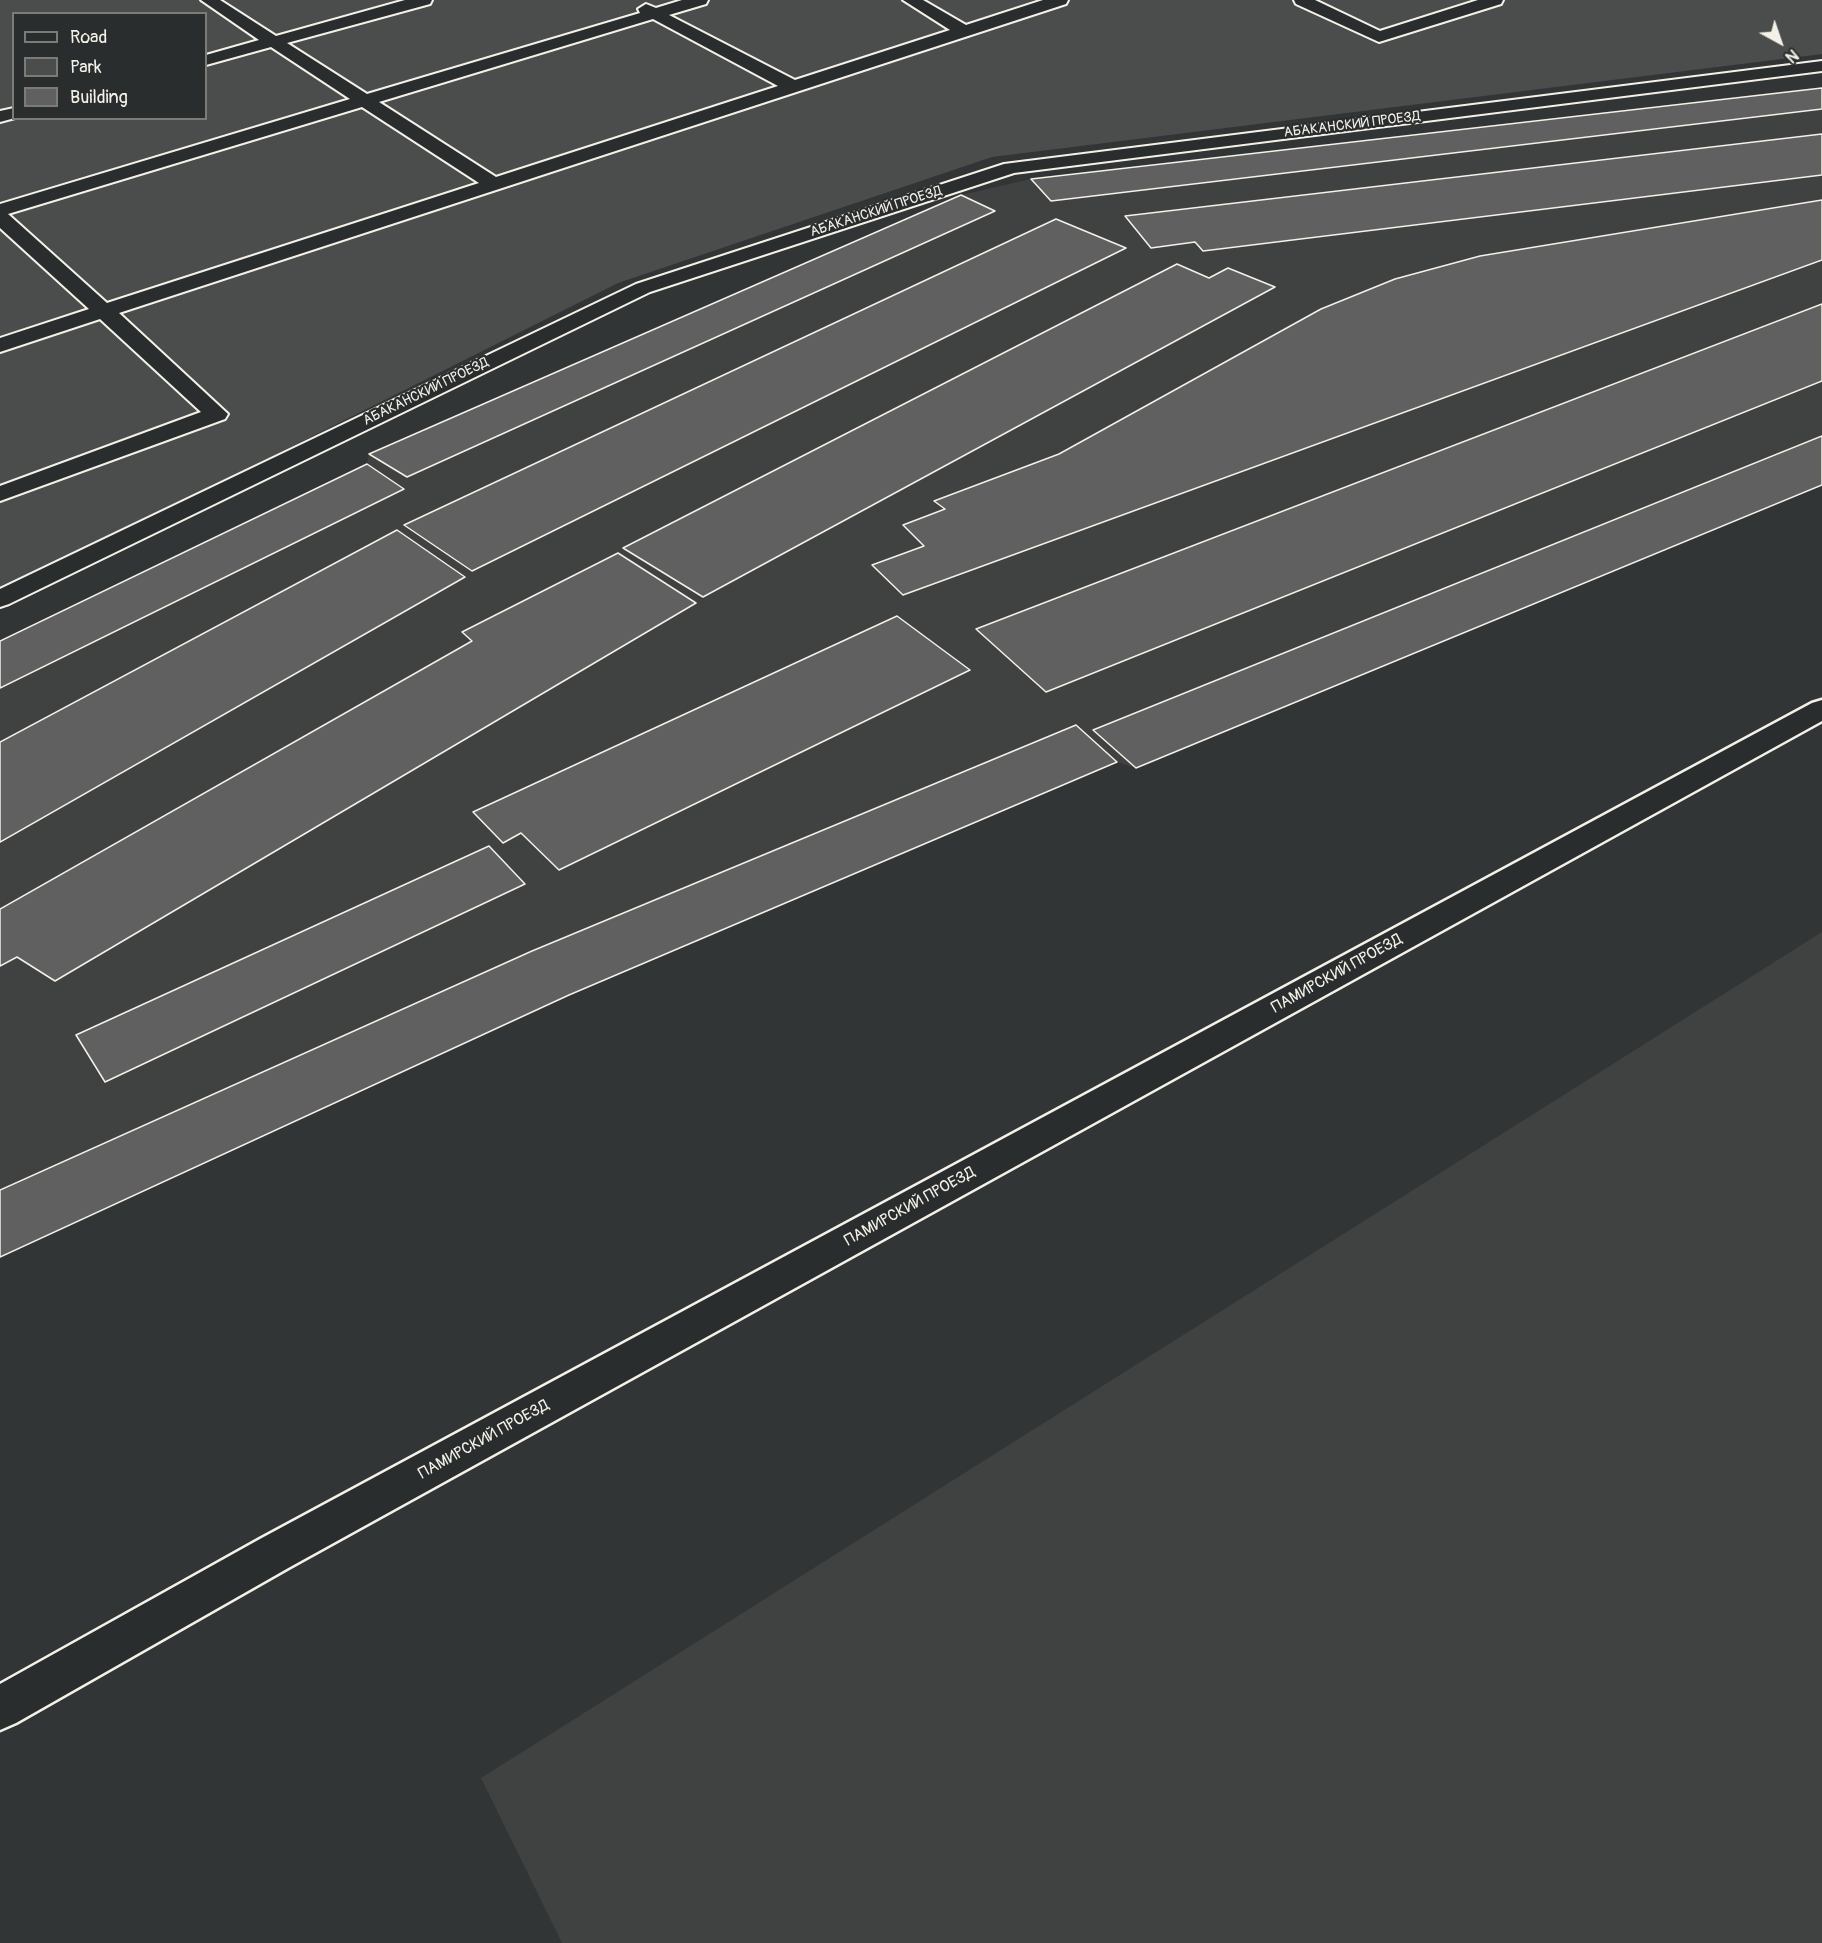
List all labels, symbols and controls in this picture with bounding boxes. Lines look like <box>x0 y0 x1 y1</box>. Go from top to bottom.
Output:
legend <box>12 12 207 120</box>
north arrow <box>1750 12 1810 72</box>
text: Road <box>70 26 107 49</box>
text: N <box>1781 45 1802 67</box>
text: Park <box>70 56 102 79</box>
text: Building <box>70 86 128 109</box>
street label: АБАКАНСКИЙ ПРОЕЗД <box>1283 108 1421 142</box>
street label: АБАКАНСКИЙ ПРОЕЗД <box>808 183 944 241</box>
street label: АБАКАНСКИЙ ПРОЕЗД <box>361 354 491 430</box>
street label: ПАМИРСКИЙ ПРОЕЗД <box>1268 930 1406 1018</box>
street label: ПАМИРСКИЙ ПРОЕЗД <box>841 1163 979 1251</box>
street label: ПАМИРСКИЙ ПРОЕЗД <box>415 1396 553 1484</box>

